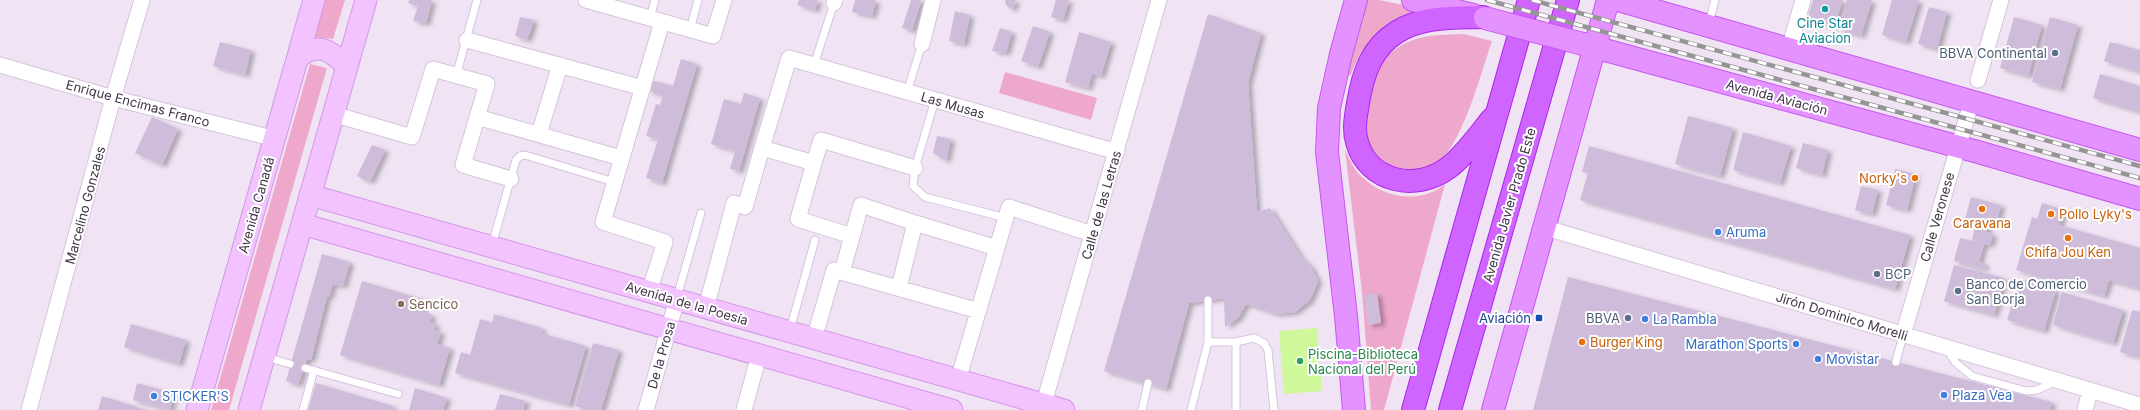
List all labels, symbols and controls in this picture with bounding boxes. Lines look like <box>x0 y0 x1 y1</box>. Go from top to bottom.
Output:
marker: Cine Star Aviacion <box>1820 4 1830 14</box>
place label: Cine Star Aviacion <box>1797 15 1853 46</box>
place label: BBVA Continental <box>1939 45 2047 61</box>
marker: BBVA Continental <box>2050 48 2060 58</box>
street label: Enrique Encimas Franco <box>64 76 212 130</box>
street label: Avenida Aviación <box>1725 76 1829 118</box>
street label: Las Musas <box>919 88 987 122</box>
street label: Avenida Javier Prado Este <box>1479 126 1539 284</box>
street label: Marcelino Gonzales <box>62 144 108 266</box>
street label: Calle de las Letras <box>1078 148 1124 261</box>
street label: Avenida Canadá <box>235 155 277 255</box>
place label: Norky's <box>1859 170 1907 186</box>
street label: Calle Veronese <box>1917 170 1957 264</box>
marker: Norky's <box>1910 173 1920 183</box>
marker: Caravana <box>1977 204 1987 214</box>
place label: Pollo Lyky's <box>2059 206 2132 222</box>
marker: Pollo Lyky's <box>2046 209 2056 219</box>
place label: Caravana <box>1953 215 2011 231</box>
place label: Aruma <box>1726 224 1766 240</box>
marker: Aruma <box>1713 227 1723 237</box>
marker: Chifa Jou Ken <box>2063 233 2073 243</box>
place label: Chifa Jou Ken <box>2025 244 2111 260</box>
place label: BCP <box>1885 266 1911 282</box>
marker: BCP <box>1872 269 1882 279</box>
place label: Banco de Comercio San Borja <box>1966 276 2087 307</box>
street label: Avenida de la Poesía <box>624 278 750 328</box>
marker: Banco de Comercio San Borja <box>1953 286 1963 296</box>
street label: Jirón Dominico Morelli <box>1774 288 1910 344</box>
place label: Sencico <box>409 296 459 312</box>
marker: Sencico <box>396 299 406 309</box>
place label: Aviación <box>1479 310 1531 326</box>
place label: BBVA <box>1586 310 1620 326</box>
place label: La Rambla <box>1653 311 1717 327</box>
marker: Aviación <box>1534 313 1544 323</box>
marker: BBVA <box>1623 313 1633 323</box>
marker: La Rambla <box>1640 314 1650 324</box>
street label: De la Prosa <box>644 319 678 391</box>
place label: Burger King <box>1590 334 1663 350</box>
place label: Marathon Sports <box>1686 336 1788 352</box>
marker: Burger King <box>1577 337 1587 347</box>
marker: Marathon Sports <box>1791 339 1801 349</box>
place label: Piscina-Biblioteca Nacional del Perú <box>1308 346 1418 377</box>
place label: Movistar <box>1826 351 1879 367</box>
marker: Movistar <box>1813 354 1823 364</box>
marker: Piscina-Biblioteca Nacional del Perú <box>1295 356 1305 366</box>
place label: Plaza Vea <box>1952 387 2012 403</box>
place label: STICKER'S <box>162 388 229 404</box>
marker: Plaza Vea <box>1939 390 1949 400</box>
marker: STICKER'S <box>149 391 159 401</box>

